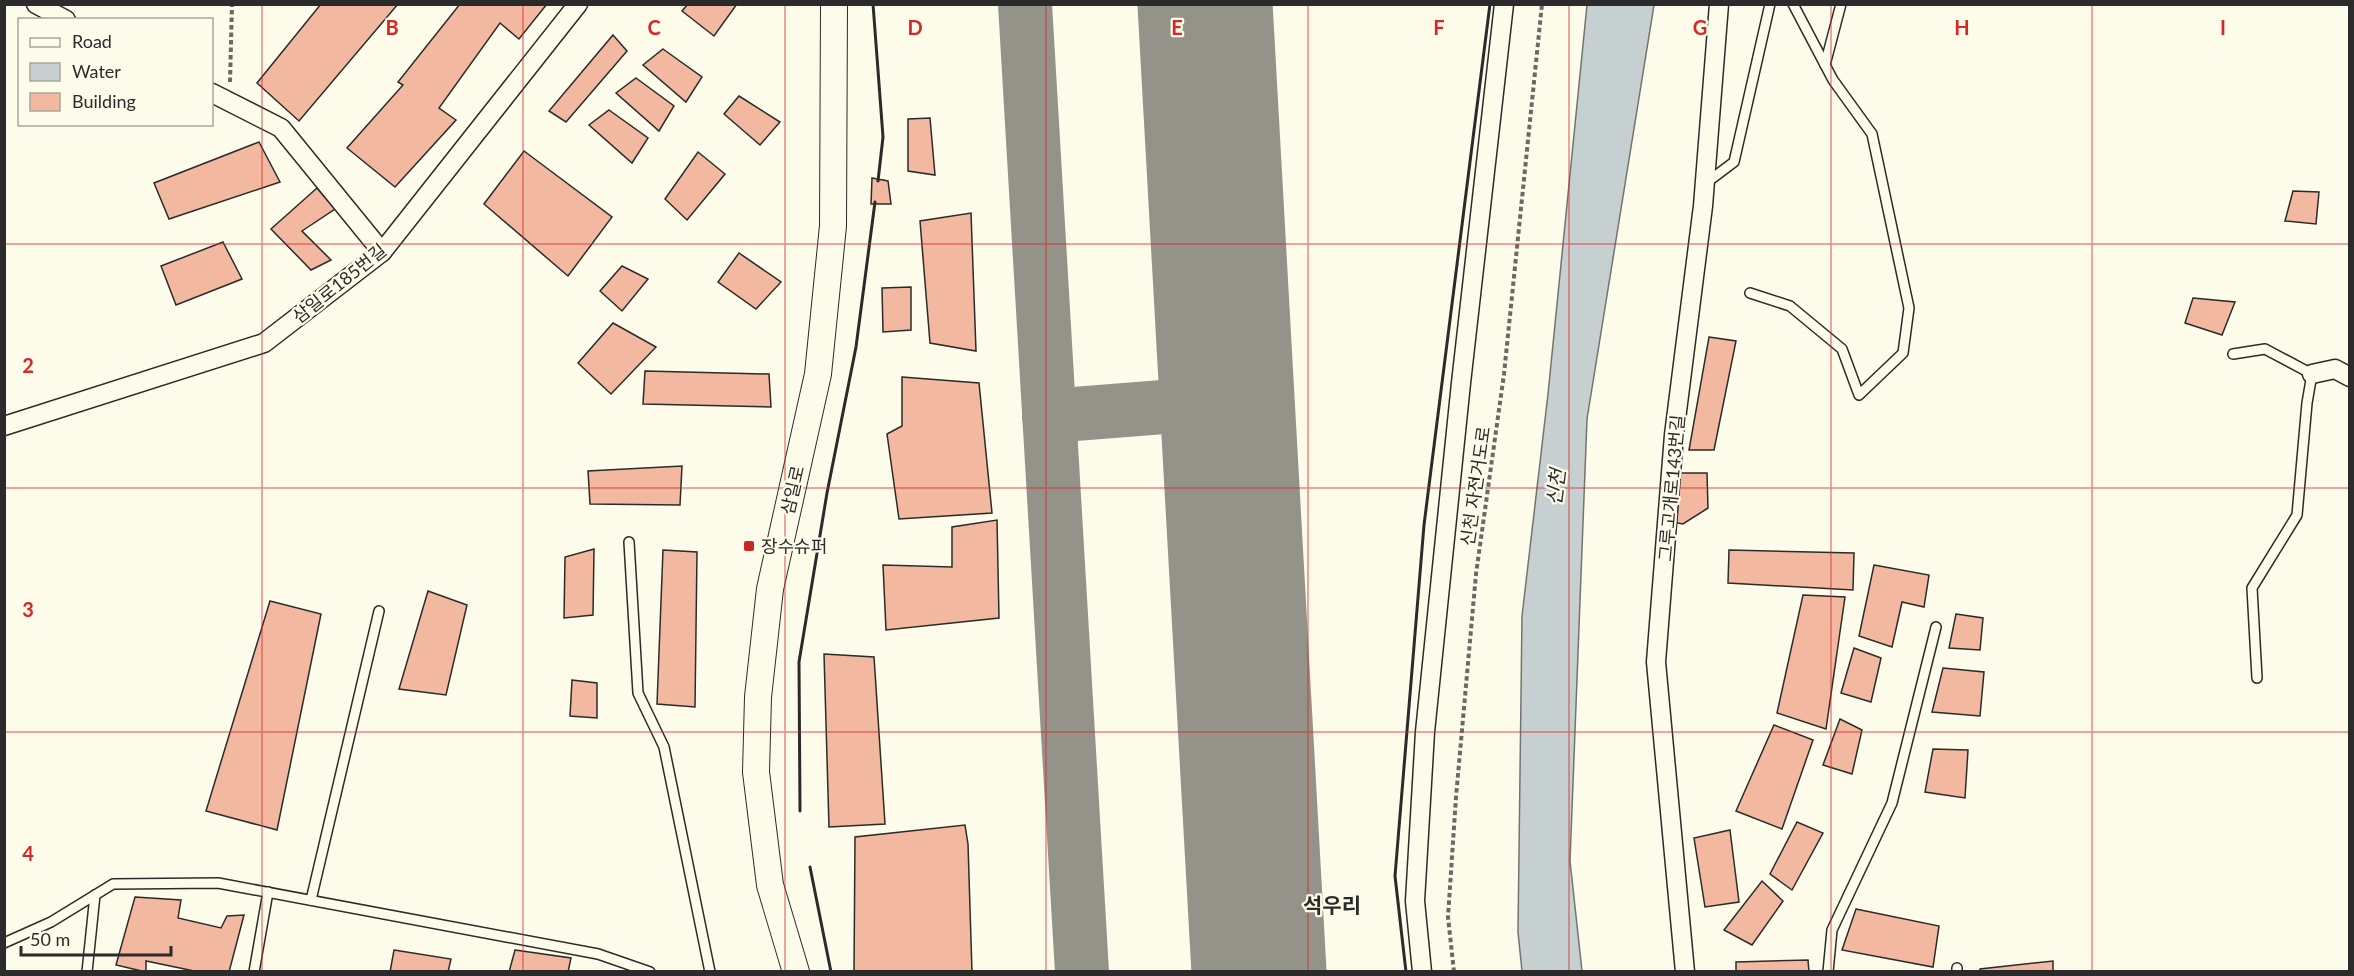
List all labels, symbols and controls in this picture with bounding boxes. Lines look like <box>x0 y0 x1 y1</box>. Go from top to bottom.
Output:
text: B <box>385 15 399 39</box>
text: C <box>647 15 661 39</box>
text: D <box>907 15 923 39</box>
text: E <box>1171 15 1183 39</box>
text: F <box>1433 15 1445 39</box>
text: G <box>1693 15 1707 39</box>
text: H <box>1954 15 1970 39</box>
text: I <box>2220 15 2226 39</box>
legend <box>18 18 213 126</box>
text: Road <box>72 30 112 52</box>
text: Water <box>72 60 121 82</box>
text: Building <box>72 90 136 112</box>
street label: 삼일로185번길 <box>288 239 390 327</box>
text: 2 <box>22 353 34 377</box>
street label: 그루고개로143번길 <box>1654 414 1688 562</box>
street label: 신천 자전거도로 <box>1456 425 1494 547</box>
street label: 삼일로 <box>776 463 808 517</box>
water label: 신천 <box>1541 465 1569 507</box>
place label: 장수슈퍼 <box>761 535 827 557</box>
marker: 장수슈퍼 <box>742 539 756 553</box>
text: 3 <box>22 597 34 621</box>
text: 4 <box>22 841 34 865</box>
district label: 석우리 <box>1303 892 1361 917</box>
scale bar <box>21 919 171 957</box>
text: 50 m <box>30 928 70 950</box>

